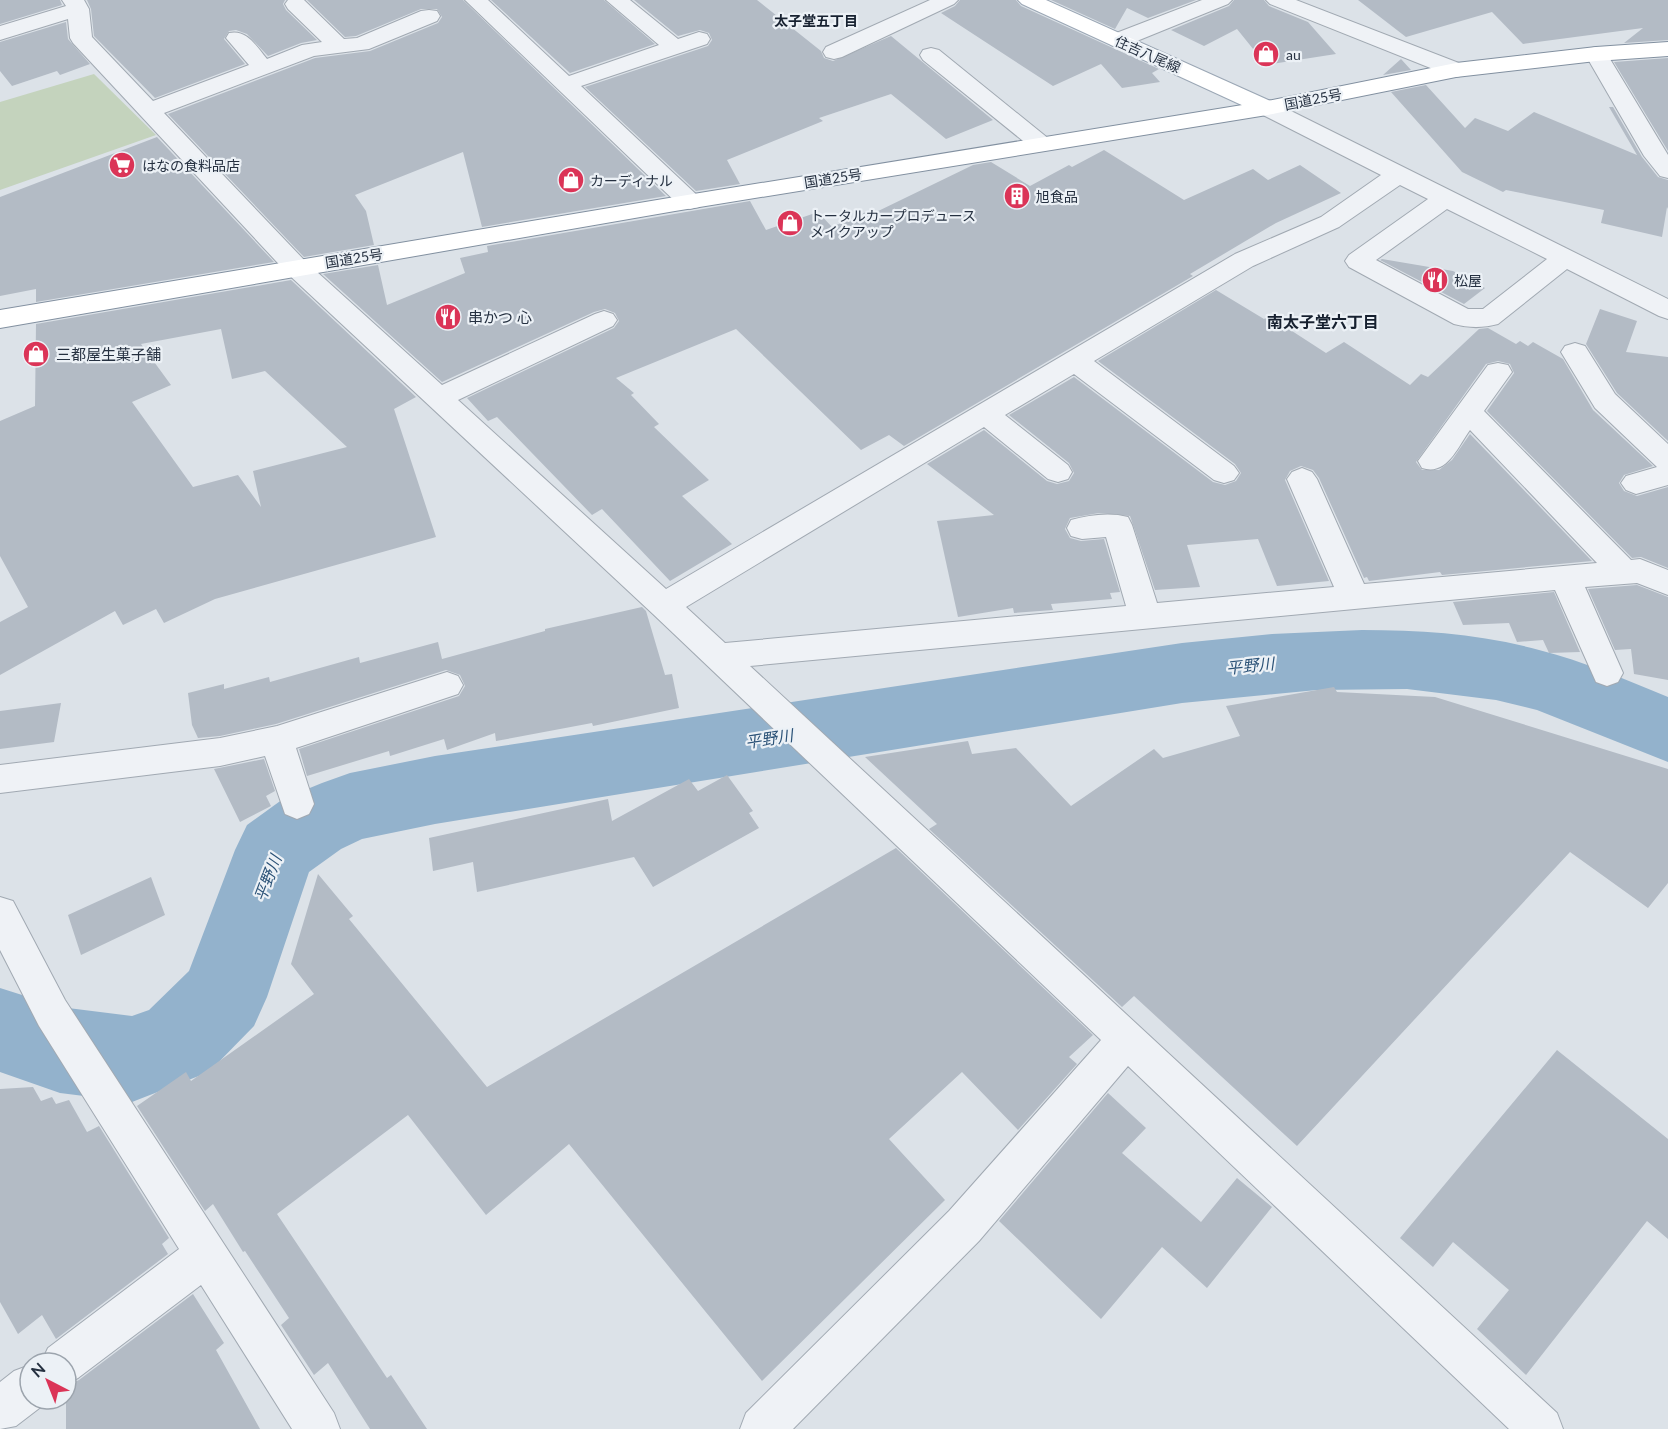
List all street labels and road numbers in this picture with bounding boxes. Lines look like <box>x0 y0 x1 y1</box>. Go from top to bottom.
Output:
street label: 住吉八尾線 <box>1113 32 1183 76</box>
street label: 国道25号 <box>1283 85 1343 113</box>
street label: 国道25号 <box>803 165 863 191</box>
street label: 国道25号 <box>324 245 384 271</box>

